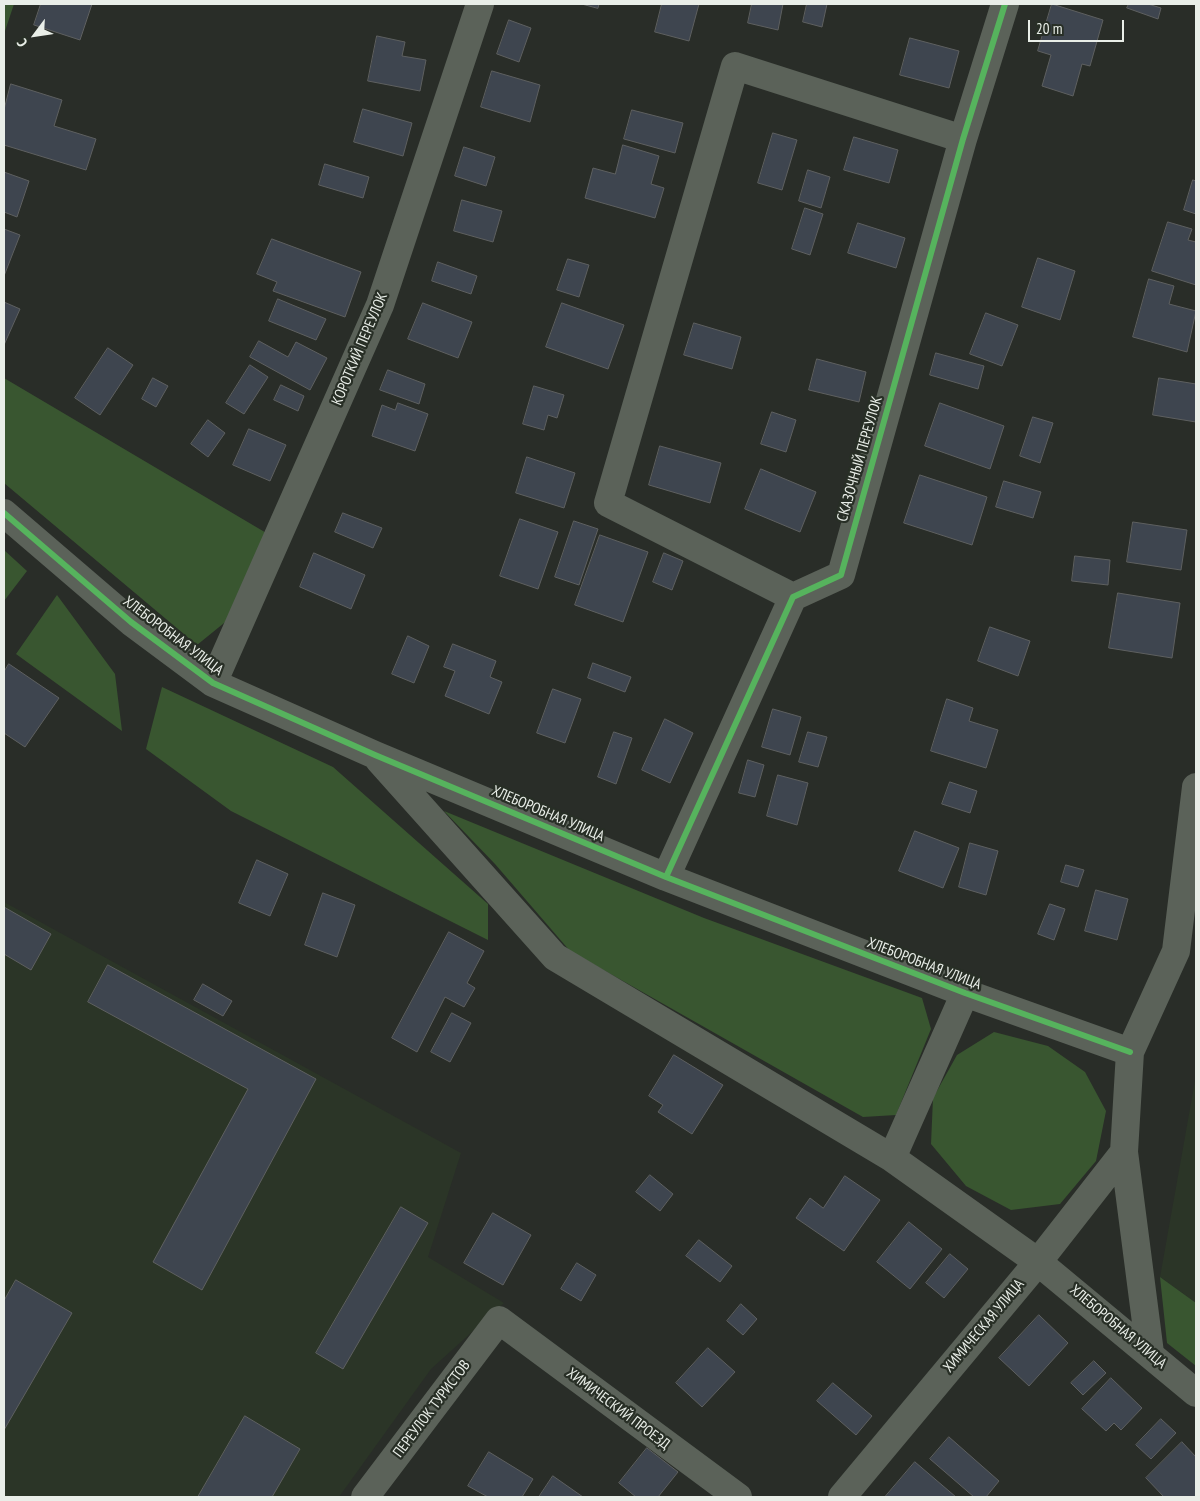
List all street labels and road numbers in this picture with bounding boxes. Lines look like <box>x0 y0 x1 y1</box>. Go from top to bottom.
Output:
street label: КОРОТКИЙ ПЕРЕУЛОК <box>328 290 392 408</box>
street label: СКАЗОЧНЫЙ ПЕРЕУЛОК <box>834 394 886 524</box>
street label: ХЛЕБОРОБНАЯ УЛИЦА <box>119 593 227 679</box>
street label: ХЛЕБОРОБНАЯ УЛИЦА <box>489 782 607 846</box>
street label: ХЛЕБОРОБНАЯ УЛИЦА <box>864 934 984 994</box>
street label: ХИМИЧЕСКАЯ УЛИЦА <box>940 1276 1028 1376</box>
street label: ХЛЕБОРОБНАЯ УЛИЦА <box>1066 1281 1170 1373</box>
street label: ПЕРЕУЛОК ТУРИСТОВ <box>390 1357 474 1461</box>
street label: ХИМИЧЕСКИЙ ПРОЕЗД <box>563 1364 673 1454</box>

